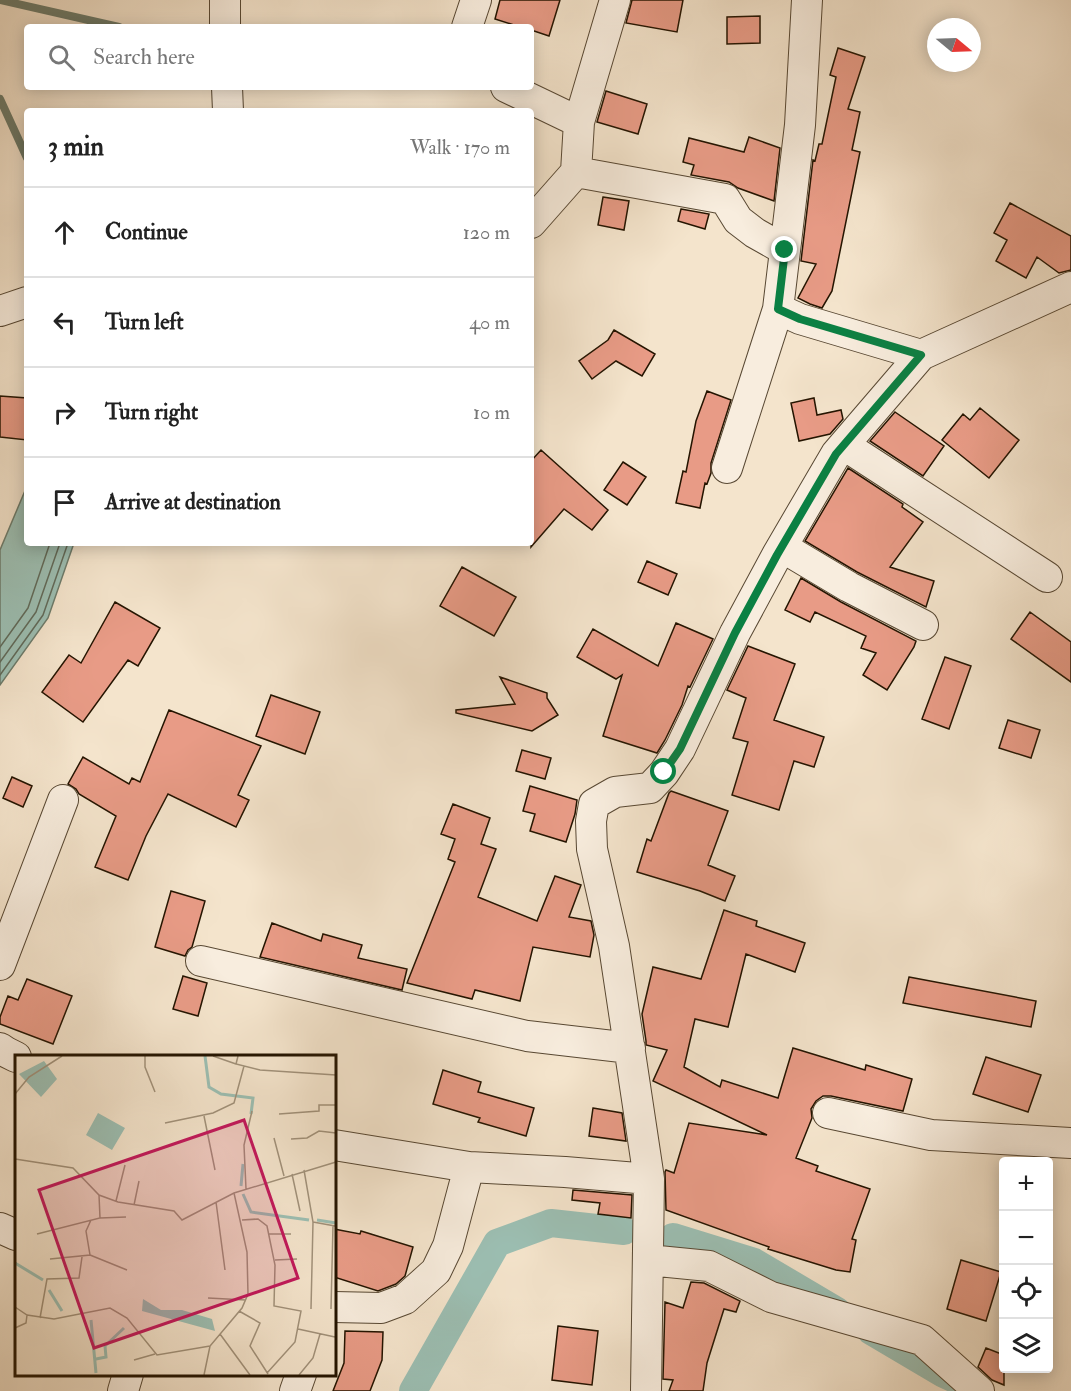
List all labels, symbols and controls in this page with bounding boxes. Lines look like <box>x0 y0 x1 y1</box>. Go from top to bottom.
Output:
north arrow <box>927 18 981 72</box>
search box <box>24 24 534 90</box>
icon: search <box>45 41 78 74</box>
text: Search here <box>93 43 195 71</box>
text: 3 min <box>48 131 104 163</box>
text: Walk · 170 m <box>410 135 510 160</box>
icon: ahead <box>48 216 81 249</box>
text: Continue <box>105 218 188 246</box>
text: 120 m <box>463 220 510 245</box>
route end <box>771 236 797 262</box>
icon: left <box>48 306 81 339</box>
text: Turn left <box>105 308 184 336</box>
text: 40 m <box>469 310 510 335</box>
icon: right <box>48 396 81 429</box>
text: Turn right <box>105 398 198 426</box>
text: 10 m <box>473 400 510 425</box>
icon: arrive <box>48 486 81 519</box>
text: Arrive at destination <box>105 488 281 516</box>
route start <box>650 758 676 784</box>
inset map <box>15 1055 336 1376</box>
map controls <box>999 1157 1053 1373</box>
button: + <box>999 1157 1053 1211</box>
button: − <box>999 1211 1053 1265</box>
button: locate <box>999 1265 1053 1319</box>
button: layers <box>999 1319 1053 1373</box>

